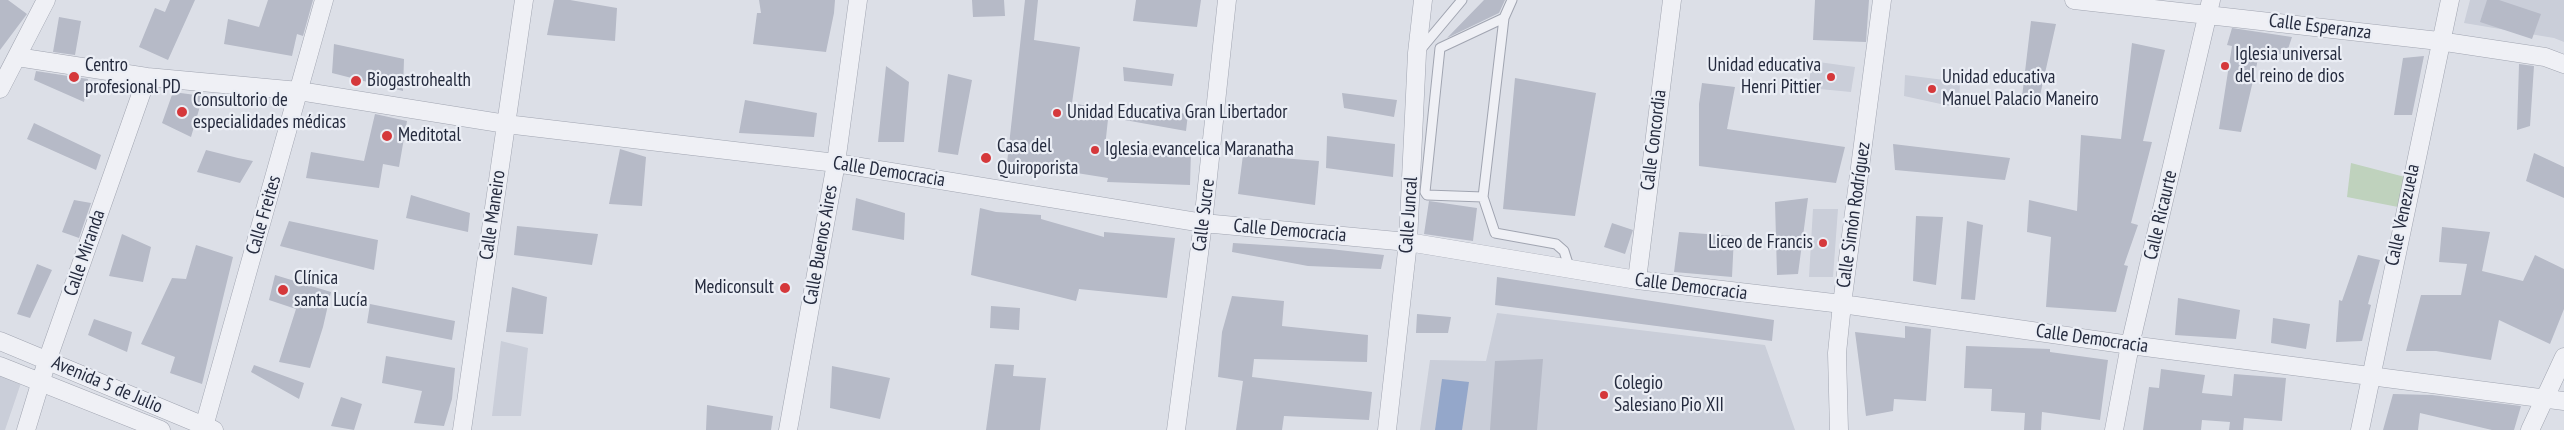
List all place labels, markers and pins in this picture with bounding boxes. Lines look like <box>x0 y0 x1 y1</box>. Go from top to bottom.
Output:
place label: Iglesia universal del reino de dios <box>2235 44 2344 88</box>
place label: Centro profesional PD <box>85 55 181 99</box>
place label: Unidad educativa Henri Pittier <box>1708 55 1821 99</box>
marker: Iglesia universal del reino de dios <box>2219 60 2231 72</box>
place label: Unidad educativa Manuel Palacio Maneiro <box>1942 67 2099 111</box>
marker: Centro profesional PD <box>67 70 81 84</box>
place label: Biogastrohealth <box>367 70 471 92</box>
marker: Unidad educativa Henri Pittier <box>1825 71 1837 83</box>
marker: Biogastrohealth <box>349 74 363 88</box>
marker: Unidad educativa Manuel Palacio Maneiro <box>1926 83 1938 95</box>
place label: Consultorio de especialidades médicas <box>193 90 346 134</box>
place label: Unidad Educativa Gran Libertador <box>1067 102 1288 124</box>
marker: Consultorio de especialidades médicas <box>175 105 189 119</box>
marker: Unidad Educativa Gran Libertador <box>1051 107 1063 119</box>
place label: Meditotal <box>398 125 461 147</box>
marker: Meditotal <box>380 129 394 143</box>
place label: Casa del Quiroporista <box>997 136 1078 180</box>
place label: Iglesia evancelica Maranatha <box>1105 139 1294 161</box>
marker: Iglesia evancelica Maranatha <box>1089 144 1101 156</box>
marker: Casa del Quiroporista <box>979 151 993 165</box>
place label: Liceo de Francis <box>1708 232 1813 254</box>
marker: Liceo de Francis <box>1817 237 1829 249</box>
place label: Clínica santa Lucía <box>294 268 368 312</box>
place label: Mediconsult <box>694 277 774 299</box>
marker: Mediconsult <box>778 281 792 295</box>
marker: Clínica santa Lucía <box>276 283 290 297</box>
place label: Colegio Salesiano Pio XII <box>1614 373 1724 417</box>
marker: Colegio Salesiano Pio XII <box>1598 389 1610 401</box>

